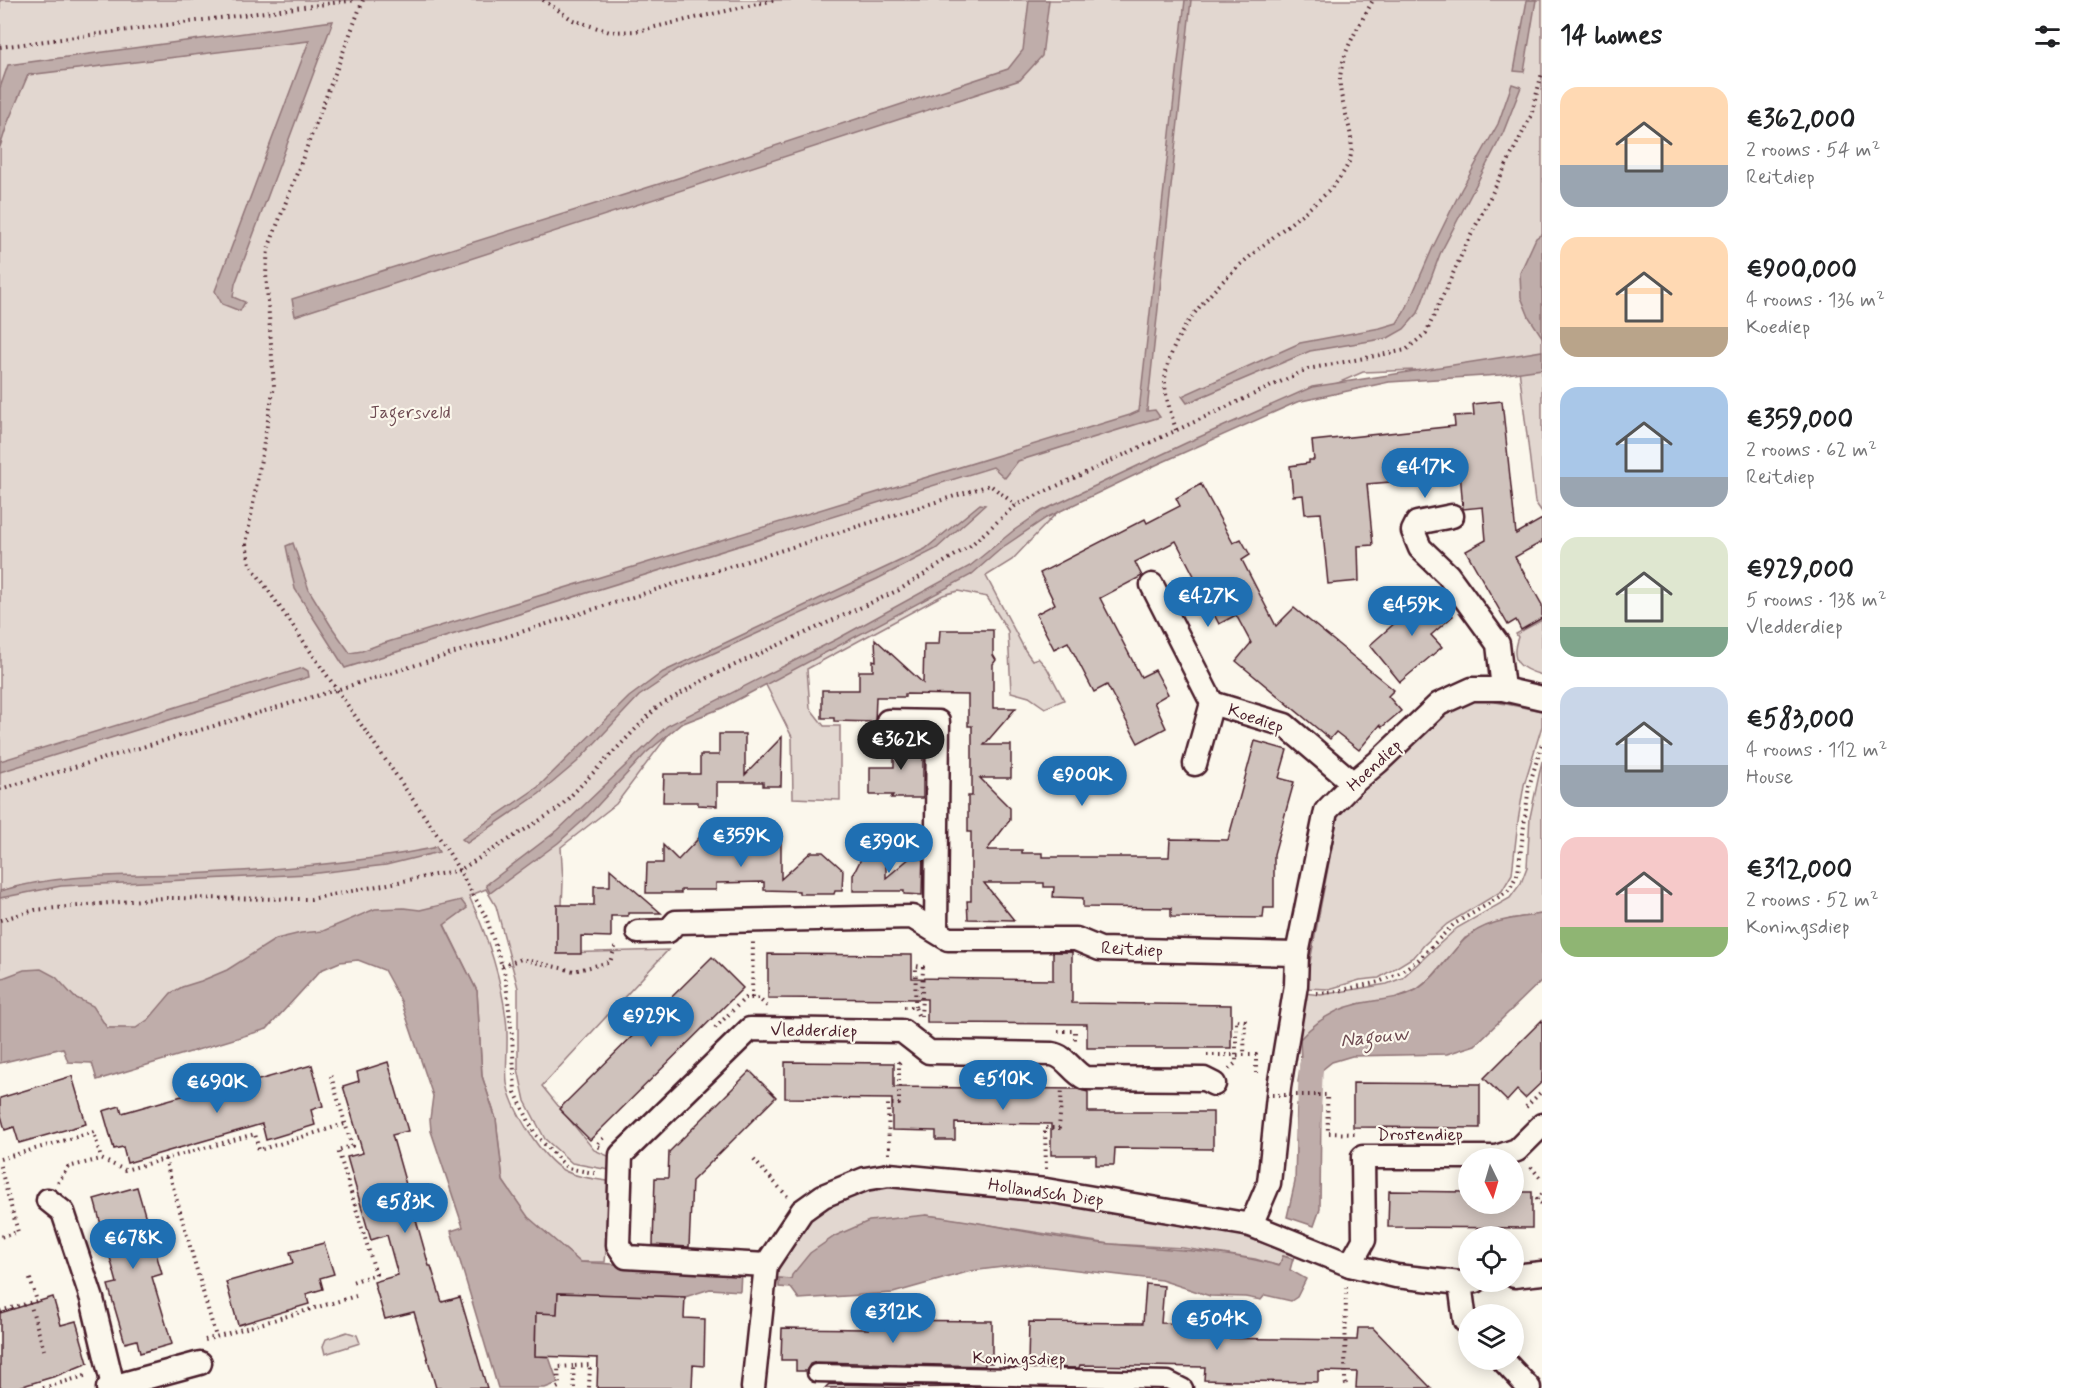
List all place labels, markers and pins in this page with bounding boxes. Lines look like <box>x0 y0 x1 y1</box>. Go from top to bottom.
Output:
pin: €417K <box>1383 448 1467 499</box>
pin: €427K <box>1166 577 1250 628</box>
pin: €459K <box>1370 586 1454 637</box>
pin: €362K <box>859 720 943 771</box>
pin: €900K <box>1040 756 1124 807</box>
pin: €359K <box>699 817 783 868</box>
pin: €390K <box>847 823 931 874</box>
pin: €929K <box>609 997 693 1048</box>
pin: €510K <box>961 1060 1045 1111</box>
pin: €690K <box>175 1063 259 1114</box>
pin: €583K <box>363 1183 447 1234</box>
pin: €678K <box>91 1219 175 1270</box>
pin: €312K <box>851 1293 935 1344</box>
pin: €504K <box>1175 1300 1259 1351</box>

